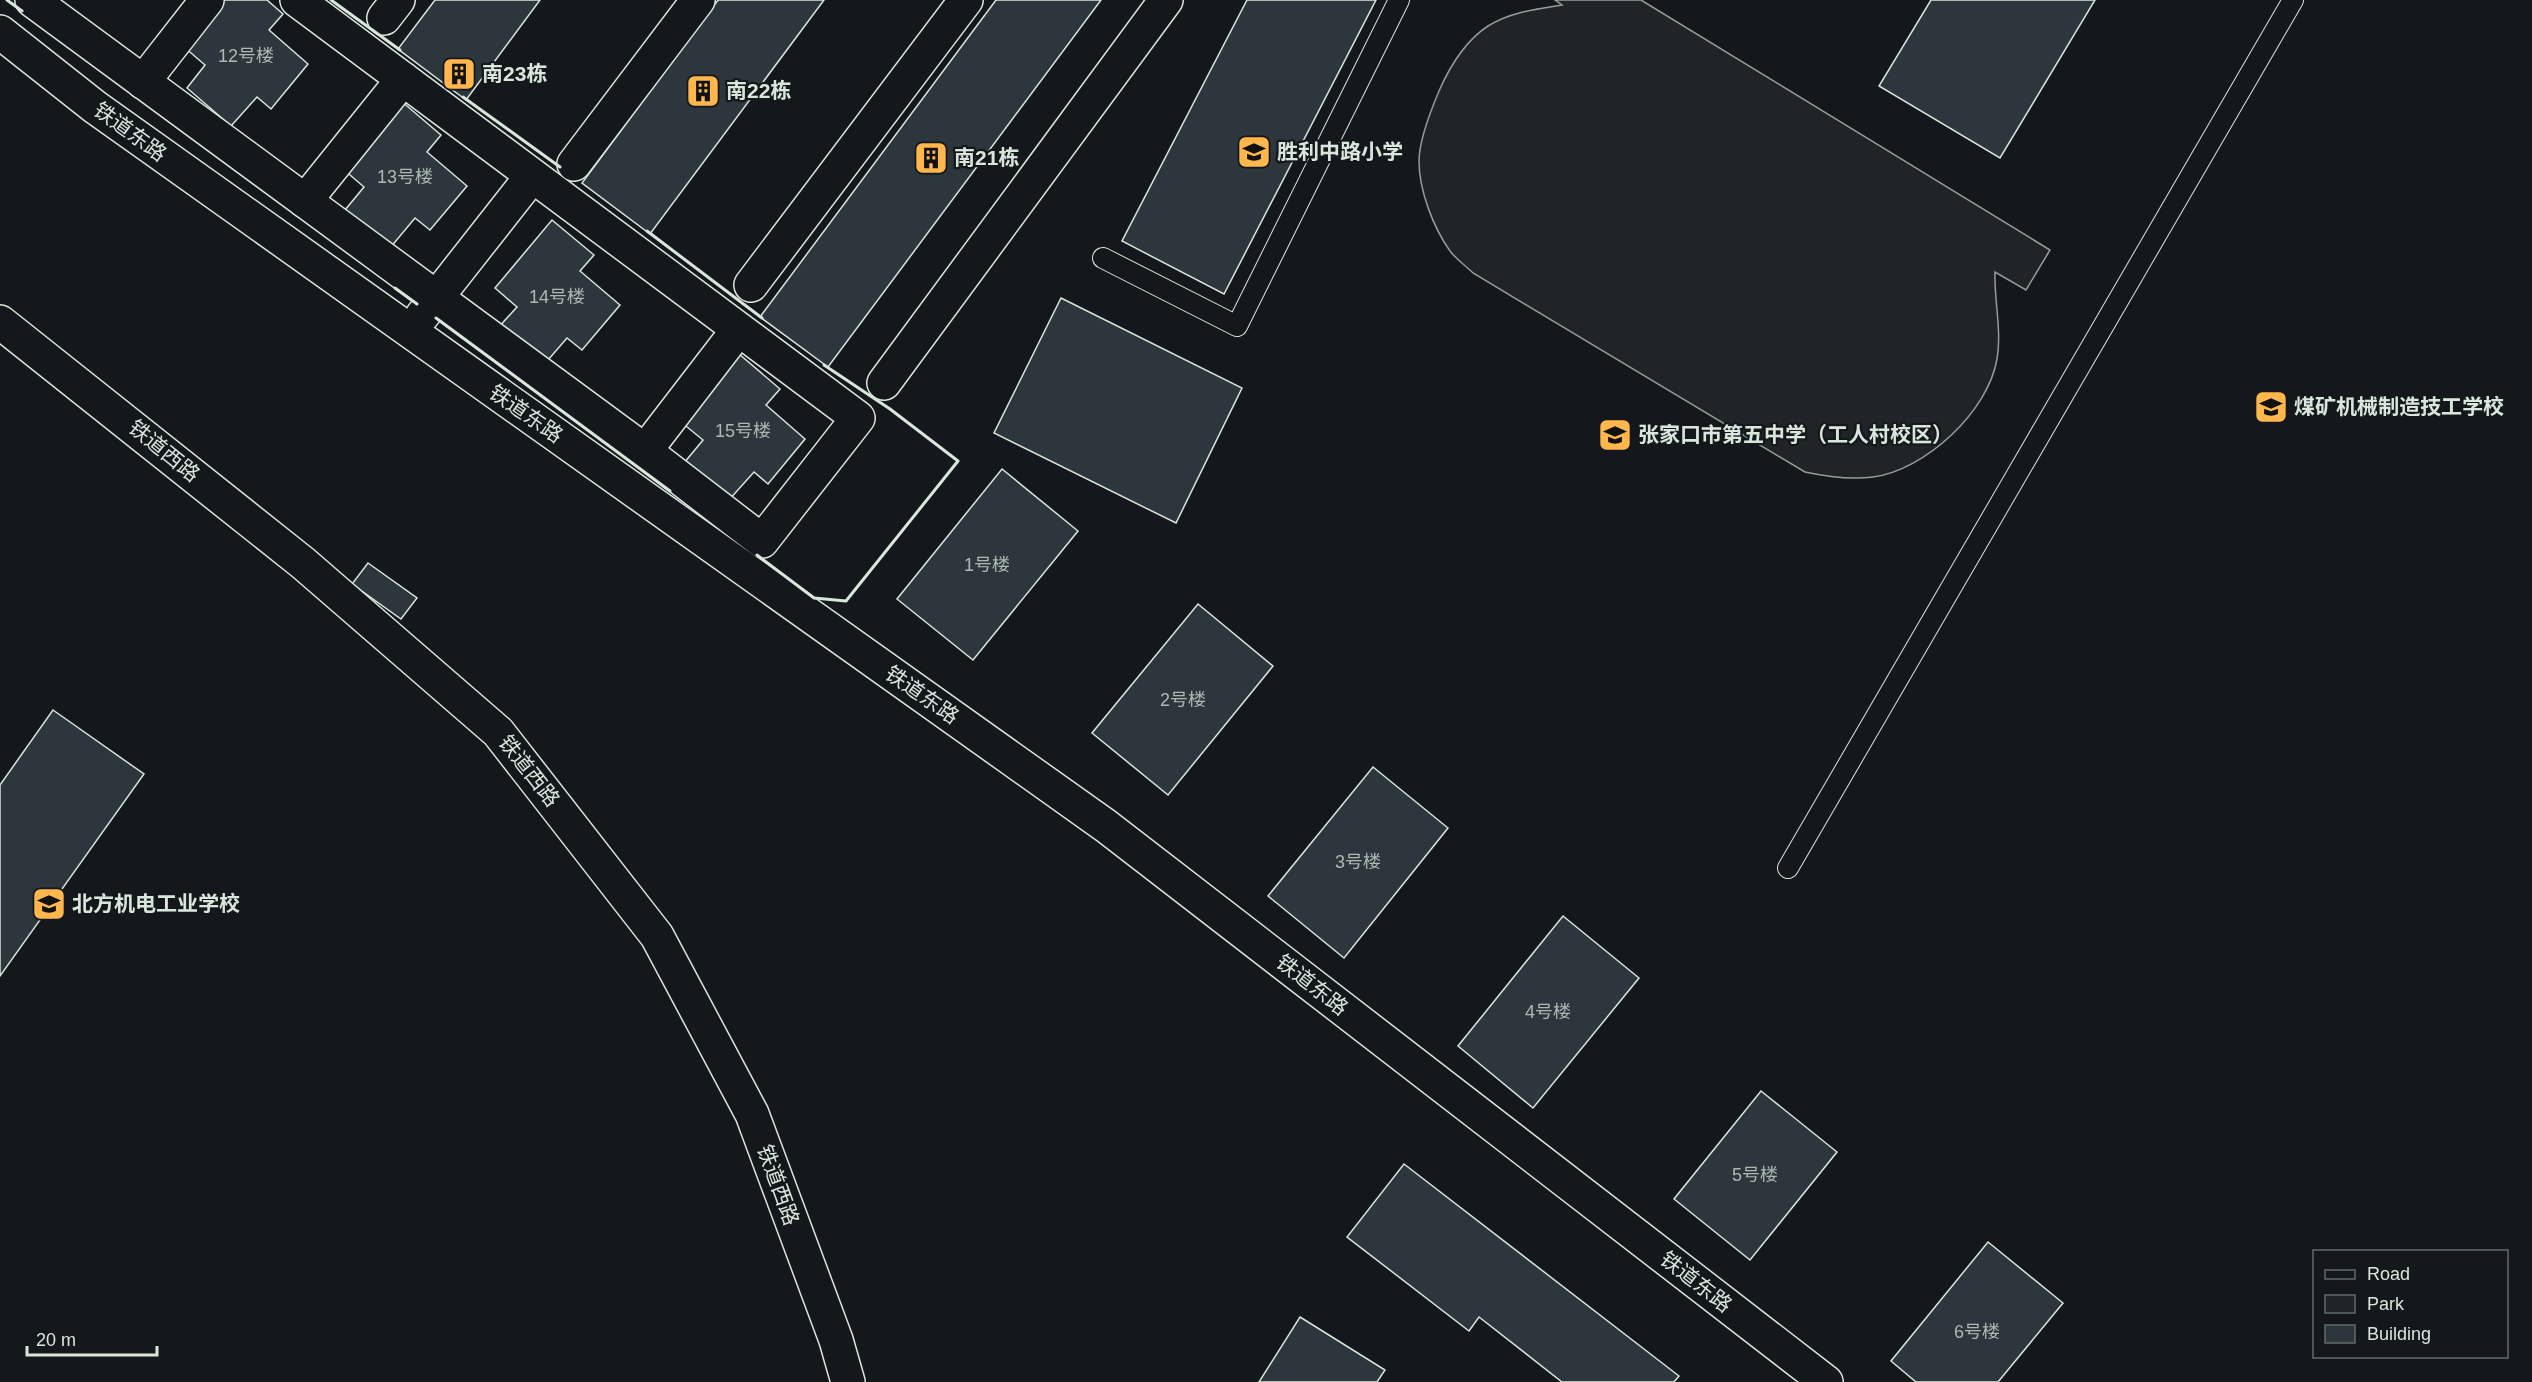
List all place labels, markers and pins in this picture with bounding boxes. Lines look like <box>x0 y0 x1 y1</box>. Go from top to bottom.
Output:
building icon: 南23栋 <box>441 56 477 92</box>
place label: 南23栋 <box>482 62 547 85</box>
building icon: 南22栋 <box>685 73 721 109</box>
place label: 南22栋 <box>726 79 791 102</box>
school or university icon: 胜利中路小学 <box>1236 134 1272 170</box>
building icon: 南21栋 <box>913 140 949 176</box>
place label: 胜利中路小学 <box>1277 140 1403 163</box>
place label: 南21栋 <box>954 146 1019 169</box>
school or university icon: 煤矿机械制造技工学校 <box>2253 389 2289 425</box>
place label: 煤矿机械制造技工学校 <box>2294 395 2504 418</box>
school or university icon: 张家口市第五中学（工人村校区） <box>1597 417 1633 453</box>
place label: 张家口市第五中学（工人村校区） <box>1638 423 1953 446</box>
school or university icon: 北方机电工业学校 <box>31 886 67 922</box>
place label: 北方机电工业学校 <box>72 892 240 915</box>

